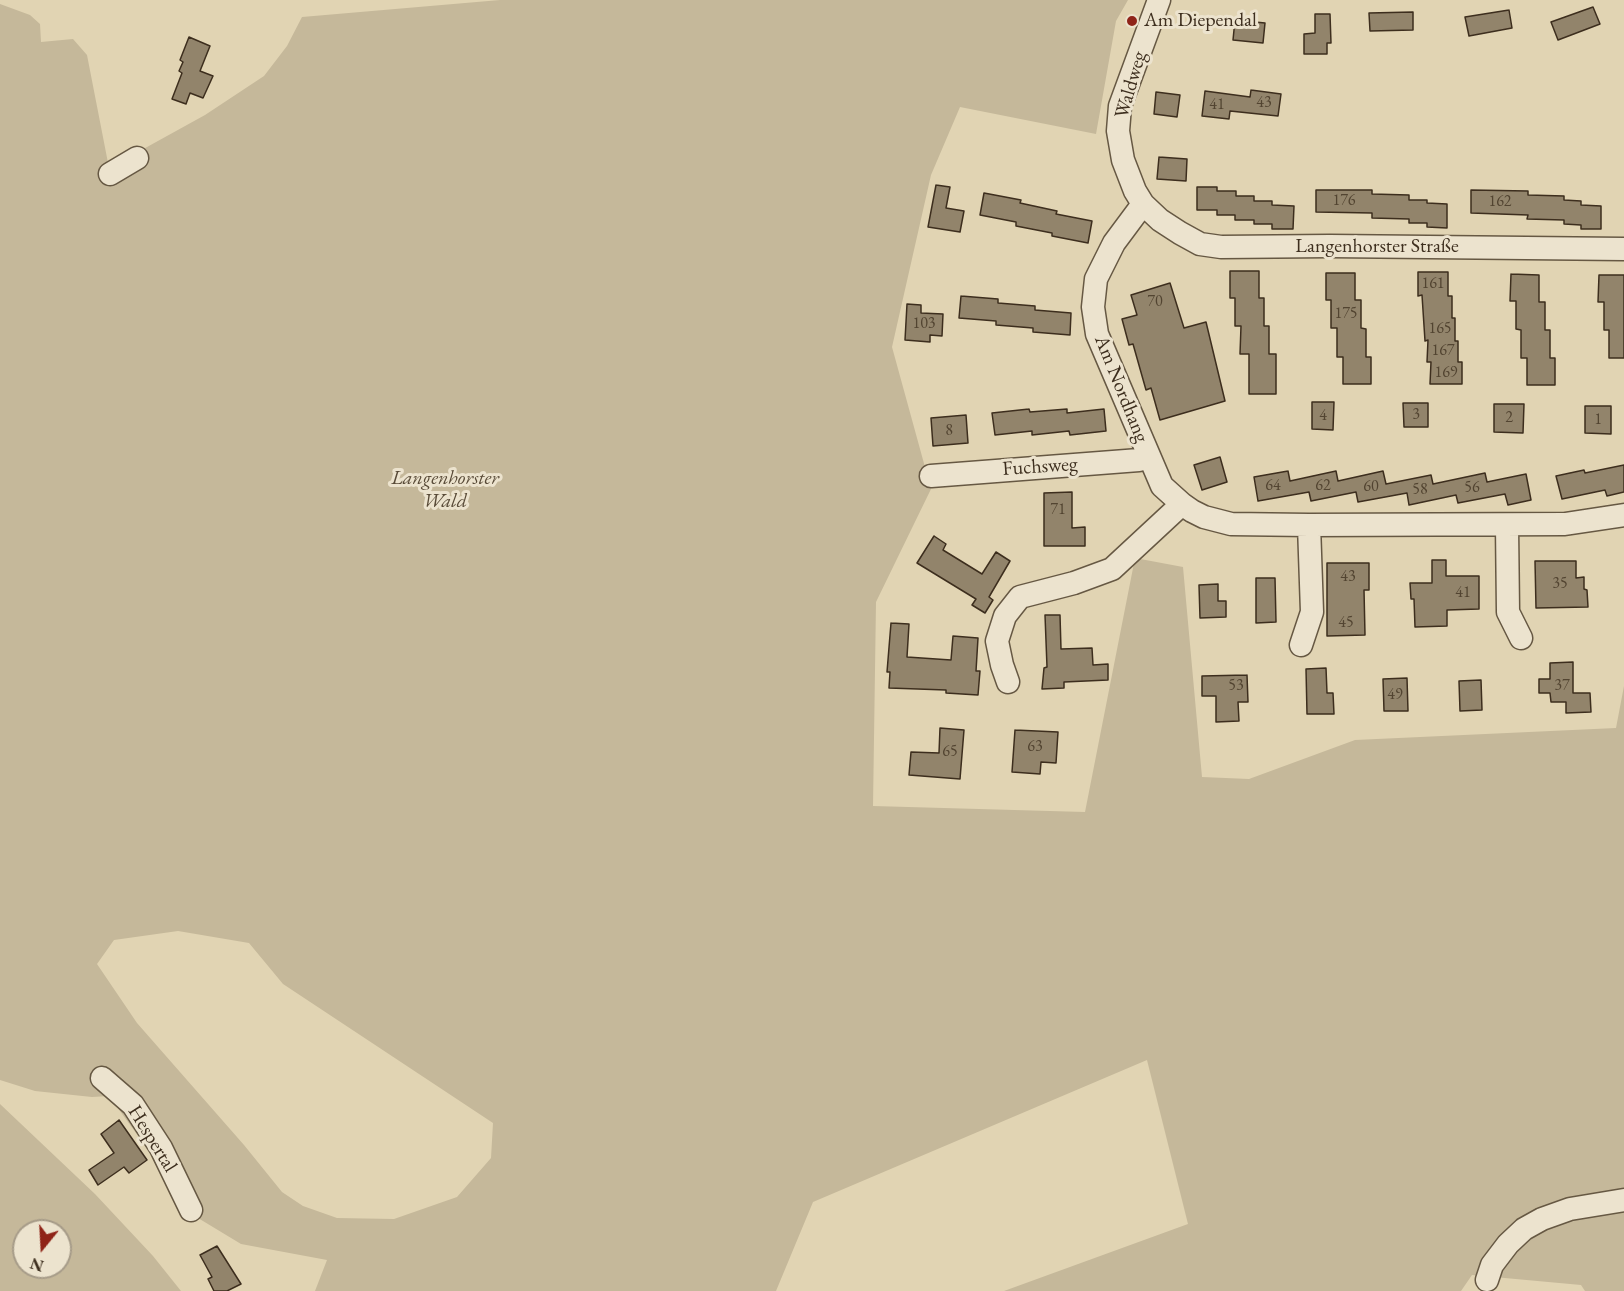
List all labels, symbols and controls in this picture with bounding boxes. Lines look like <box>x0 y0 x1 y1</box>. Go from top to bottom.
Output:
place label: Am Diependal <box>1144 9 1257 33</box>
marker: Am Diependal <box>1125 14 1139 28</box>
street label: Waldweg <box>1110 49 1152 121</box>
house number: 43 <box>1256 93 1272 113</box>
house number: 41 <box>1209 95 1225 115</box>
house number: 176 <box>1332 191 1356 211</box>
house number: 162 <box>1488 192 1512 212</box>
street label: Langenhorster Straße <box>1295 235 1459 259</box>
house number: 161 <box>1421 274 1445 294</box>
house number: 70 <box>1147 292 1163 312</box>
house number: 175 <box>1334 304 1358 324</box>
house number: 103 <box>912 314 936 334</box>
house number: 165 <box>1428 319 1452 339</box>
street label: Am Nordhang <box>1089 332 1153 446</box>
house number: 167 <box>1431 341 1455 361</box>
house number: 169 <box>1434 363 1458 383</box>
house number: 3 <box>1412 405 1420 425</box>
house number: 4 <box>1319 406 1327 426</box>
house number: 2 <box>1505 408 1513 428</box>
house number: 1 <box>1594 410 1602 430</box>
house number: 8 <box>945 421 953 441</box>
street label: Fuchsweg <box>1002 452 1078 482</box>
park label: Langenhorster Wald <box>391 467 499 514</box>
house number: 64 <box>1265 476 1281 496</box>
house number: 62 <box>1315 476 1331 496</box>
house number: 60 <box>1363 477 1379 497</box>
house number: 56 <box>1464 478 1480 498</box>
house number: 58 <box>1412 480 1428 500</box>
house number: 71 <box>1050 500 1066 520</box>
house number: 43 <box>1340 567 1356 587</box>
house number: 35 <box>1552 574 1568 594</box>
house number: 41 <box>1455 583 1471 603</box>
house number: 45 <box>1338 613 1354 633</box>
house number: 53 <box>1228 676 1244 696</box>
house number: 37 <box>1554 676 1570 696</box>
house number: 49 <box>1387 685 1403 705</box>
house number: 63 <box>1027 737 1043 757</box>
house number: 65 <box>942 742 958 762</box>
street label: Hespertal <box>122 1101 182 1177</box>
north arrow <box>12 1219 72 1279</box>
text: N <box>28 1253 46 1277</box>

